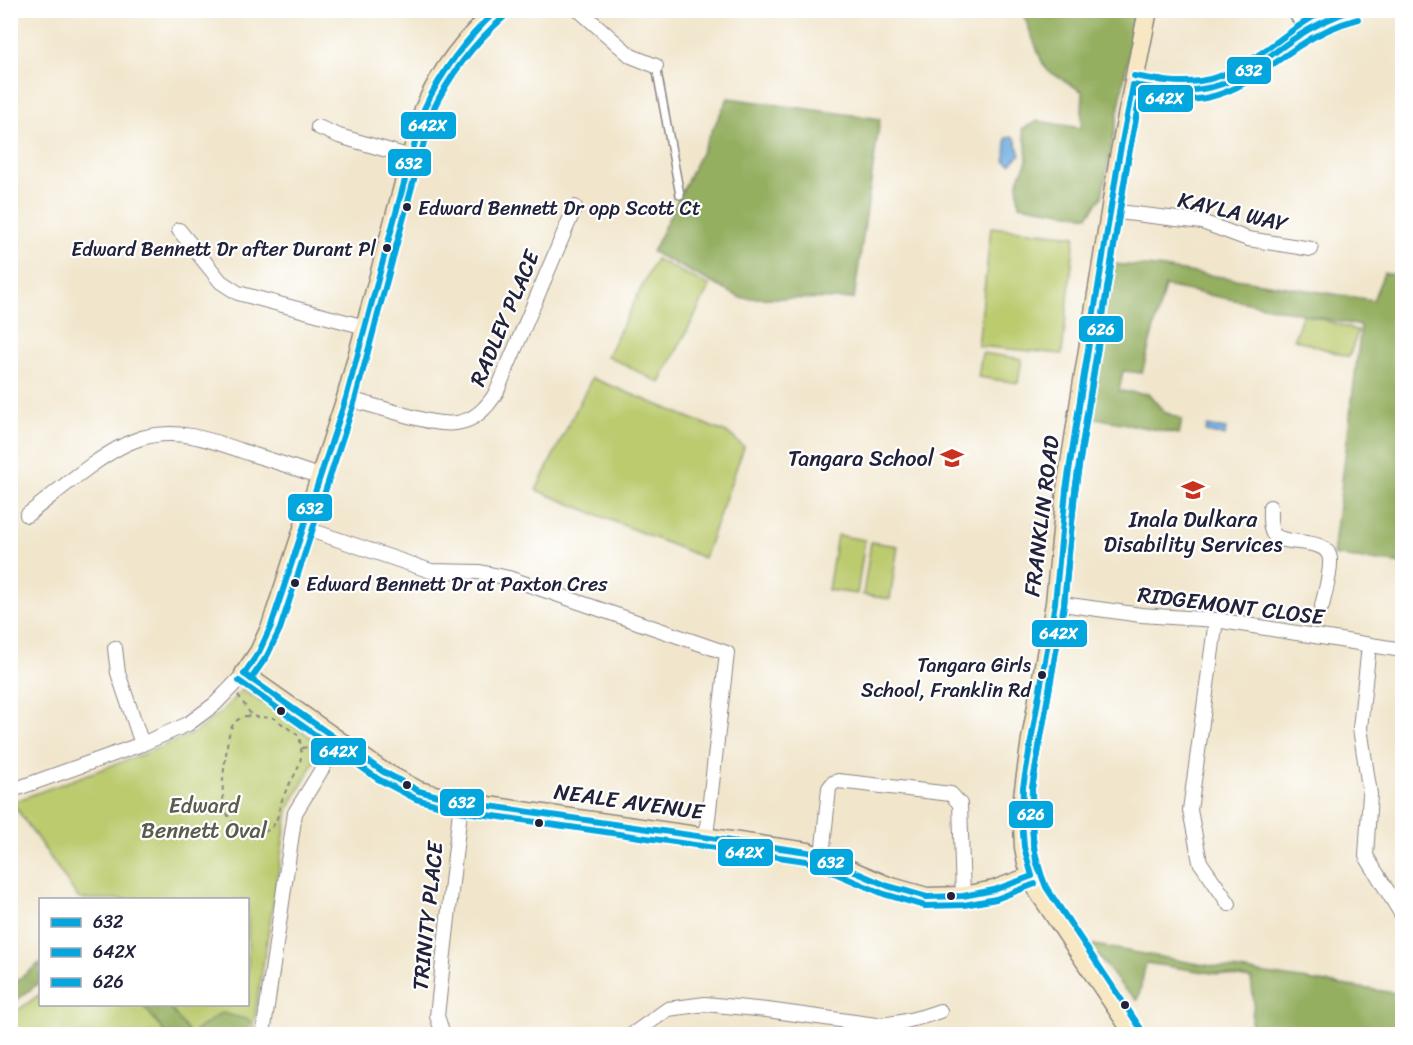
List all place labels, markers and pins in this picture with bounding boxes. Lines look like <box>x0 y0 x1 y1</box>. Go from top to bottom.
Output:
place label: Edward Bennett Dr opp Scott Ct <box>418 191 701 226</box>
marker: Edward Bennett Dr opp Scott Ct <box>401 201 413 213</box>
place label: Edward Bennett Dr after Durant Pl <box>71 232 376 267</box>
marker: Edward Bennett Dr after Durant Pl <box>381 242 393 254</box>
place label: Tangara School <box>788 439 935 478</box>
school or university icon: Tangara School <box>939 445 965 471</box>
school or university icon: Inala Dulkara Disability Services <box>1180 477 1206 503</box>
place label: Inala Dulkara Disability Services <box>1103 500 1283 564</box>
place label: Edward Bennett Dr at Paxton Cres <box>306 567 608 602</box>
marker: Edward Bennett Dr at Paxton Cres <box>289 577 301 589</box>
place label: Tangara Girls School, Franklin Rd <box>861 648 1032 708</box>
marker: Tangara Girls School, Franklin Rd <box>1036 669 1048 681</box>
unlabelled marker <box>275 705 287 717</box>
unlabelled marker <box>401 779 413 791</box>
unlabelled marker <box>533 817 545 829</box>
unlabelled marker <box>945 890 957 902</box>
unlabelled marker <box>1119 999 1131 1011</box>

